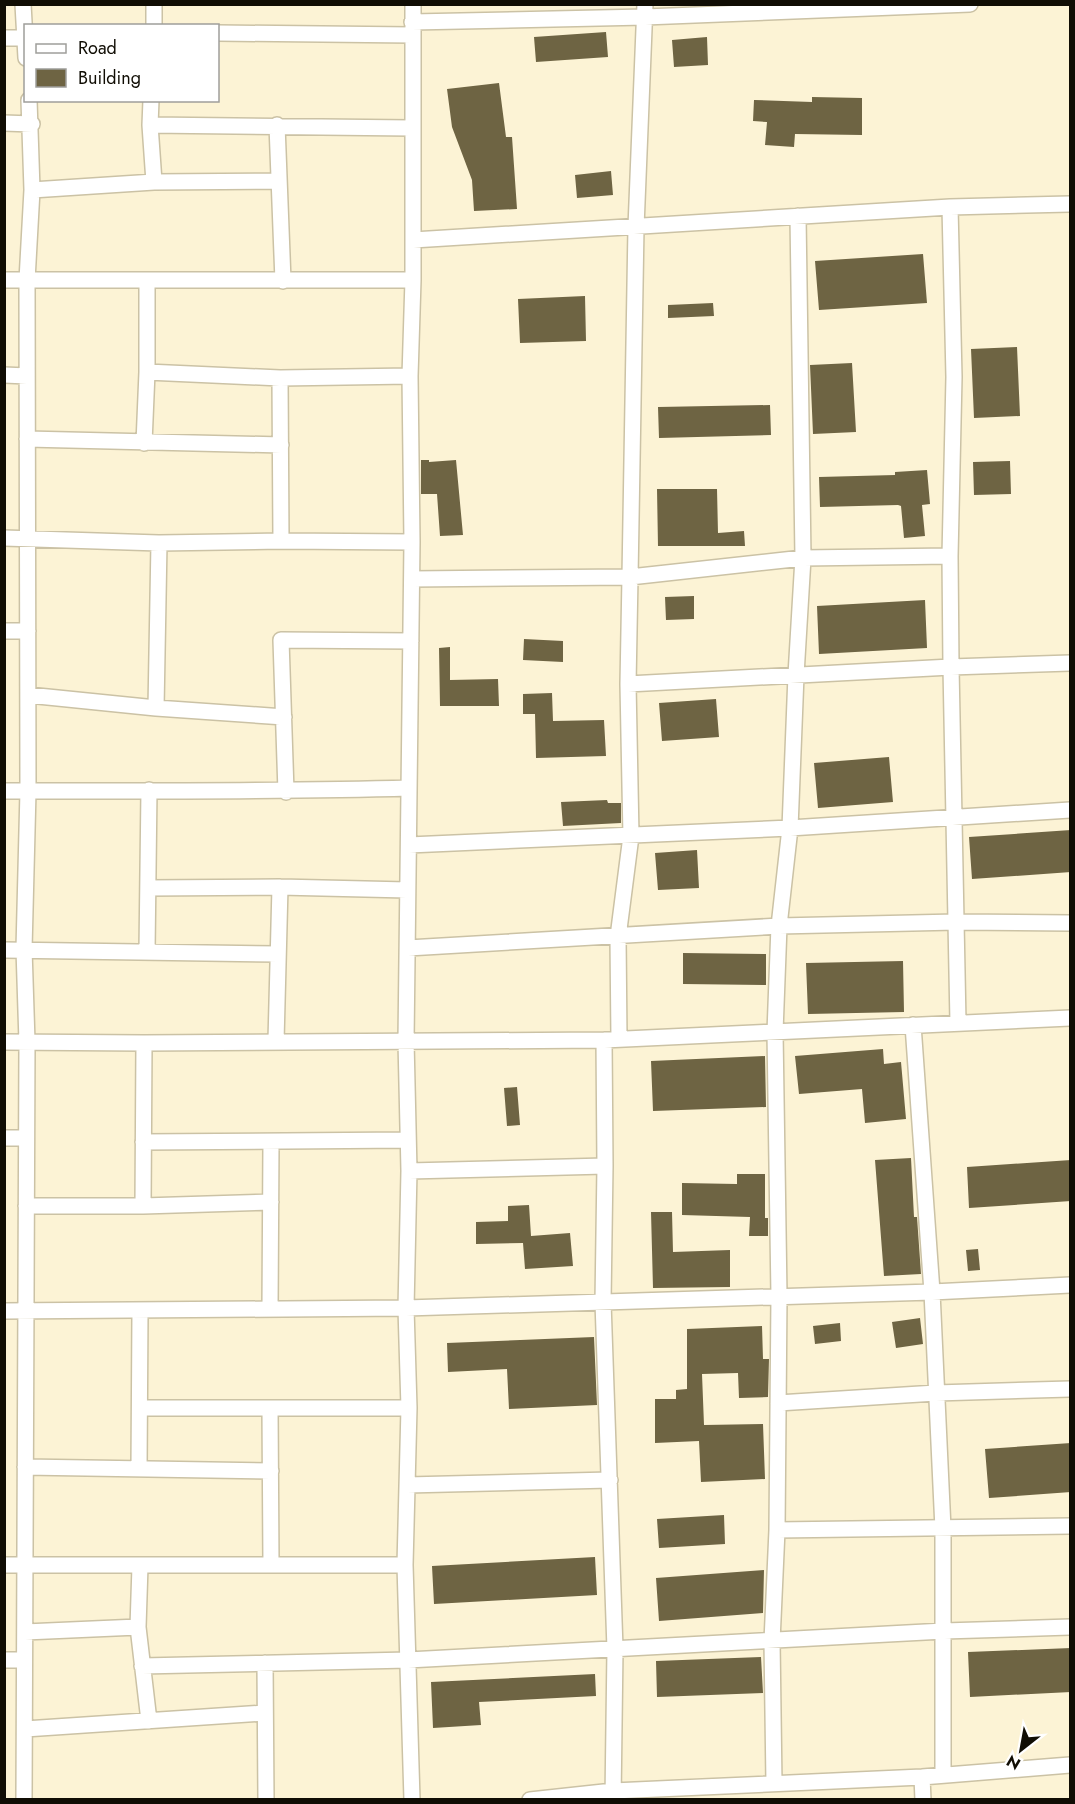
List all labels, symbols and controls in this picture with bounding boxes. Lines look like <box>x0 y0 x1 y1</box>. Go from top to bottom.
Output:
legend <box>24 24 219 102</box>
text: Road <box>78 35 117 61</box>
text: Building <box>78 65 141 91</box>
north arrow <box>991 1720 1051 1780</box>
text: N <box>1002 1749 1025 1776</box>

